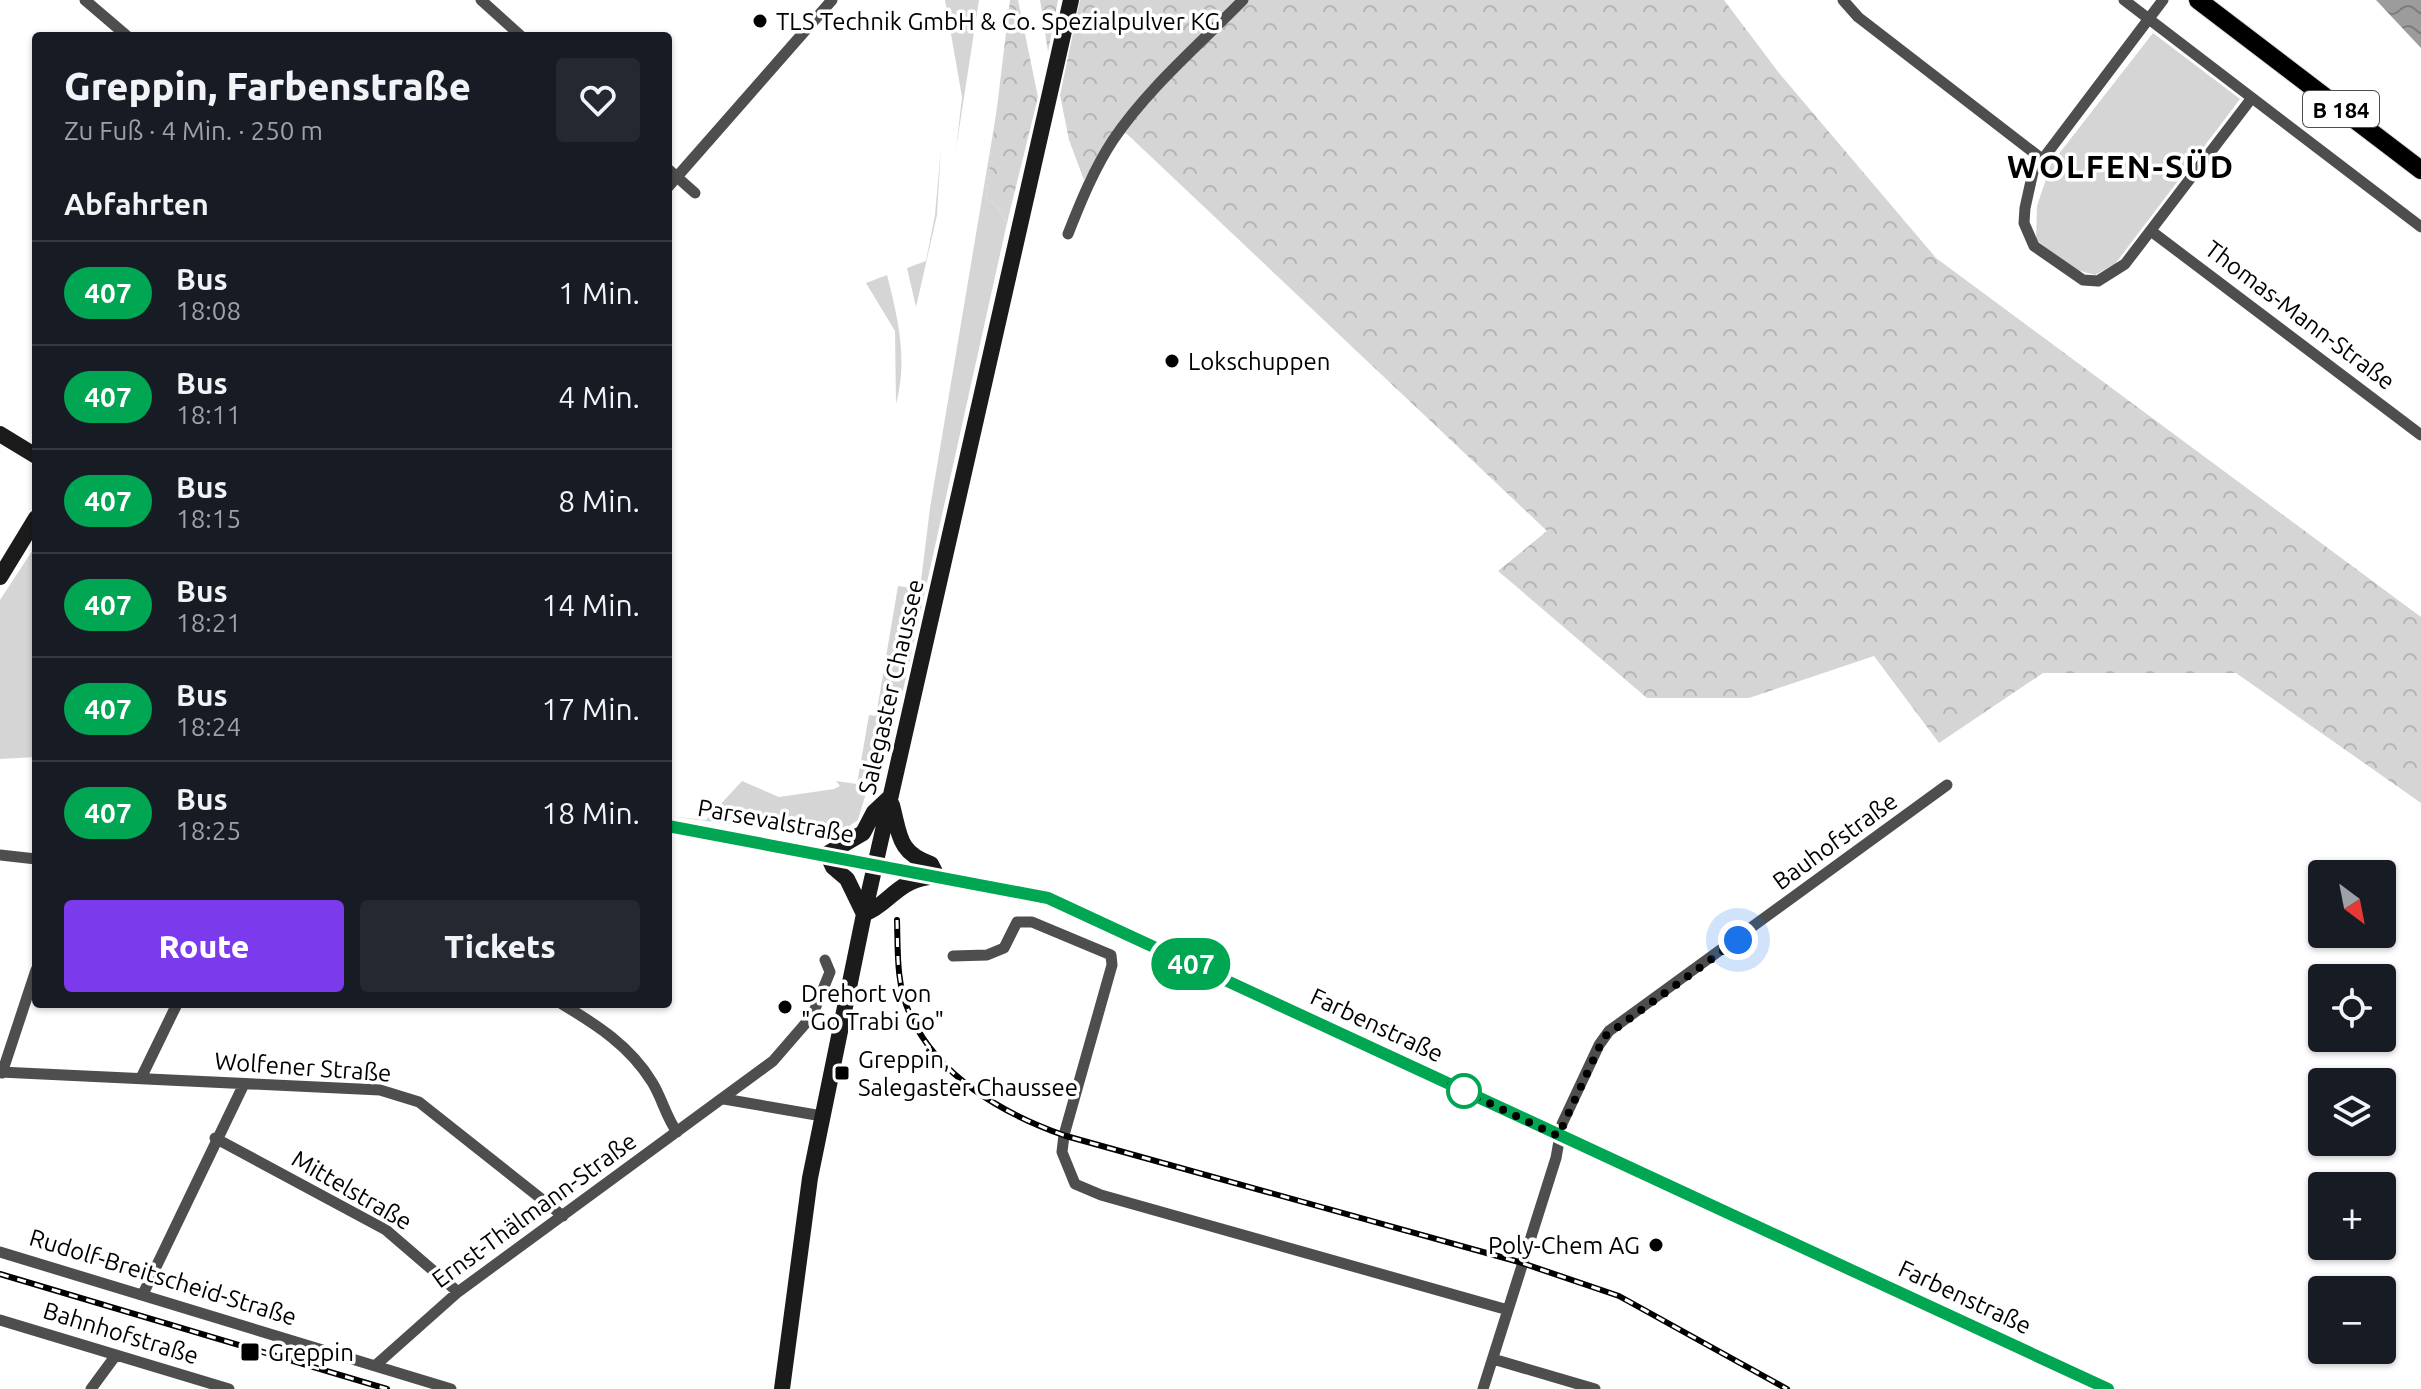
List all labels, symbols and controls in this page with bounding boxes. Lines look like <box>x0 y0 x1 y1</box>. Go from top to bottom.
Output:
place label: TLS Technik GmbH & Co. Spezialpulver KG <box>776 8 1220 35</box>
marker: TLS Technik GmbH & Co. Spezialpulver KG <box>751 12 769 30</box>
button: heart <box>556 58 640 142</box>
text: Greppin, Farbenstraße <box>64 65 471 107</box>
road number: B 184 <box>2303 91 2379 127</box>
text: Zu Fuß · 4 Min. · 250 m <box>64 116 323 145</box>
district label: WOLFEN-SÜD <box>2007 148 2235 184</box>
text: Abfahrten <box>64 187 209 221</box>
street label: Thomas-Mann-Straße <box>2200 235 2400 395</box>
text: Bus <box>176 262 228 296</box>
text: 1 Min. <box>558 276 640 310</box>
text: 407 <box>84 277 132 308</box>
text: 18:08 <box>176 296 241 325</box>
place label: Lokschuppen <box>1188 348 1330 375</box>
marker: Lokschuppen <box>1163 352 1181 370</box>
text: Bus <box>176 366 228 400</box>
text: 4 Min. <box>558 380 640 414</box>
text: 407 <box>84 381 132 412</box>
text: 18:11 <box>176 400 241 429</box>
text: Bus <box>176 470 228 504</box>
text: 8 Min. <box>558 484 640 518</box>
text: 407 <box>84 485 132 516</box>
text: 18:15 <box>176 504 241 533</box>
text: Bus <box>176 574 228 608</box>
street label: Salegaster Chaussee <box>853 577 929 797</box>
text: 14 Min. <box>541 588 640 622</box>
text: 407 <box>84 589 132 620</box>
text: 18:21 <box>176 608 241 637</box>
text: Bus <box>176 678 228 712</box>
text: 17 Min. <box>541 692 640 726</box>
text: 407 <box>84 693 132 724</box>
text: 18:24 <box>176 712 241 741</box>
text: Bus <box>176 782 228 816</box>
street label: Bauhofstraße <box>1768 787 1902 895</box>
street label: Parsevalstraße <box>696 794 856 848</box>
text: 18 Min. <box>541 796 640 830</box>
text: 407 <box>84 797 132 828</box>
text: 18:25 <box>176 816 241 845</box>
north arrow <box>2308 860 2396 948</box>
map controls <box>2308 860 2396 1364</box>
button: Route <box>64 900 344 992</box>
button: Tickets <box>360 900 640 992</box>
your location <box>1718 920 1758 960</box>
line badge: 407 <box>1145 938 1237 990</box>
text: 407 <box>1167 948 1215 979</box>
button: locate <box>2308 964 2396 1052</box>
place label: Drehort von "Go Trabi Go" <box>801 980 944 1035</box>
street label: Farbenstraße <box>1306 983 1448 1067</box>
marker: Drehort von "Go Trabi Go" <box>776 998 794 1016</box>
place label: Greppin, Salegaster Chaussee <box>858 1046 1078 1101</box>
street label: Wolfener Straße <box>214 1047 392 1087</box>
marker: Greppin, Salegaster Chaussee <box>833 1064 851 1082</box>
button: layers <box>2308 1068 2396 1156</box>
unlabelled marker <box>1447 1074 1481 1108</box>
street label: Ernst-Thälmann-Straße <box>427 1127 641 1293</box>
street label: Mittelstraße <box>287 1145 417 1235</box>
button: + <box>2308 1172 2396 1260</box>
street label: Rudolf-Breitscheid-Straße <box>26 1223 300 1331</box>
place label: Poly-Chem AG <box>1488 1232 1640 1259</box>
marker: Poly-Chem AG <box>1647 1236 1665 1254</box>
street label: Farbenstraße <box>1894 1255 2036 1339</box>
button: − <box>2308 1276 2396 1364</box>
street label: Bahnhofstraße <box>40 1297 202 1369</box>
place label: Greppin <box>268 1339 354 1366</box>
marker: Greppin <box>239 1341 261 1363</box>

